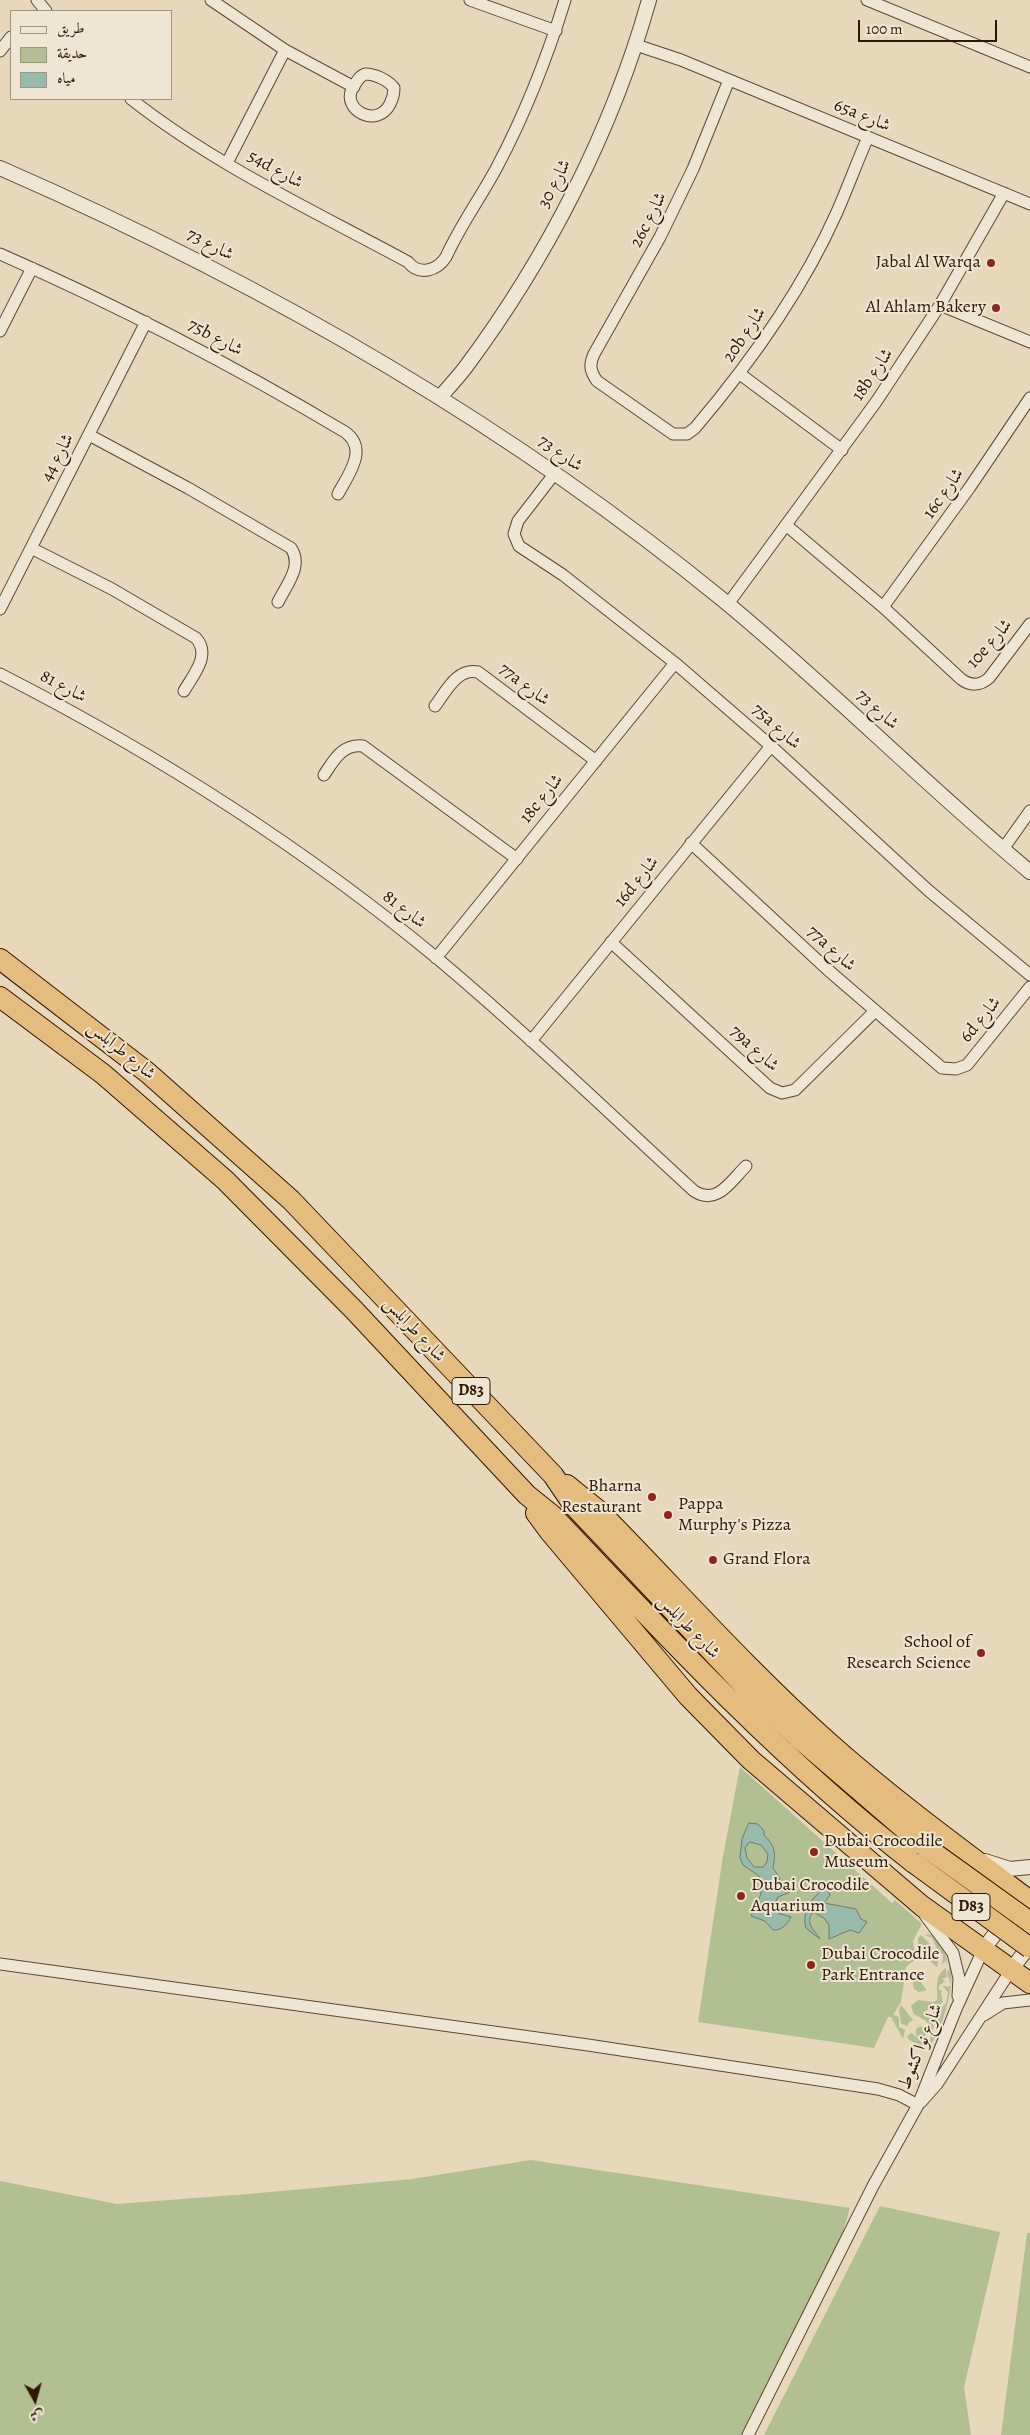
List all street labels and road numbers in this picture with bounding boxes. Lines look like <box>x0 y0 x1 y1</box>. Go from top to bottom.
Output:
street label: 65a شارع <box>830 95 894 137</box>
street label: 54d شارع <box>243 146 307 194</box>
street label: شارع 30 <box>534 156 576 212</box>
street label: 26c شارع <box>626 189 672 251</box>
street label: شارع 73 <box>183 224 237 266</box>
street label: 20b شارع <box>719 303 771 367</box>
street label: 75b شارع <box>184 315 246 361</box>
street label: 18b شارع <box>848 345 898 405</box>
street label: شارع 44 <box>37 430 79 486</box>
street label: شارع 73 <box>533 431 587 477</box>
street label: 16c شارع <box>919 464 969 524</box>
street label: 10e شارع <box>963 615 1017 673</box>
street label: 77a شارع <box>494 659 554 711</box>
street label: شارع 81 <box>36 666 90 708</box>
street label: شارع 73 <box>851 685 903 735</box>
street label: 75a شارع <box>747 699 805 755</box>
street label: 18c شارع <box>516 770 568 828</box>
street label: 16d شارع <box>610 852 664 912</box>
street label: شارع 81 <box>378 886 430 934</box>
street label: 77a شارع <box>802 921 860 977</box>
street label: 6d شارع <box>956 993 1006 1047</box>
street label: شارع طرابلس <box>83 1017 159 1085</box>
street label: 79a شارع <box>725 1021 783 1077</box>
street label: شارع طرابلس <box>378 1293 450 1367</box>
road number: D83 <box>452 1378 490 1404</box>
street label: شارع طرابلس <box>652 1590 724 1664</box>
road number: D83 <box>952 1894 990 1920</box>
street label: شارع نواكشوط <box>894 2001 948 2093</box>

